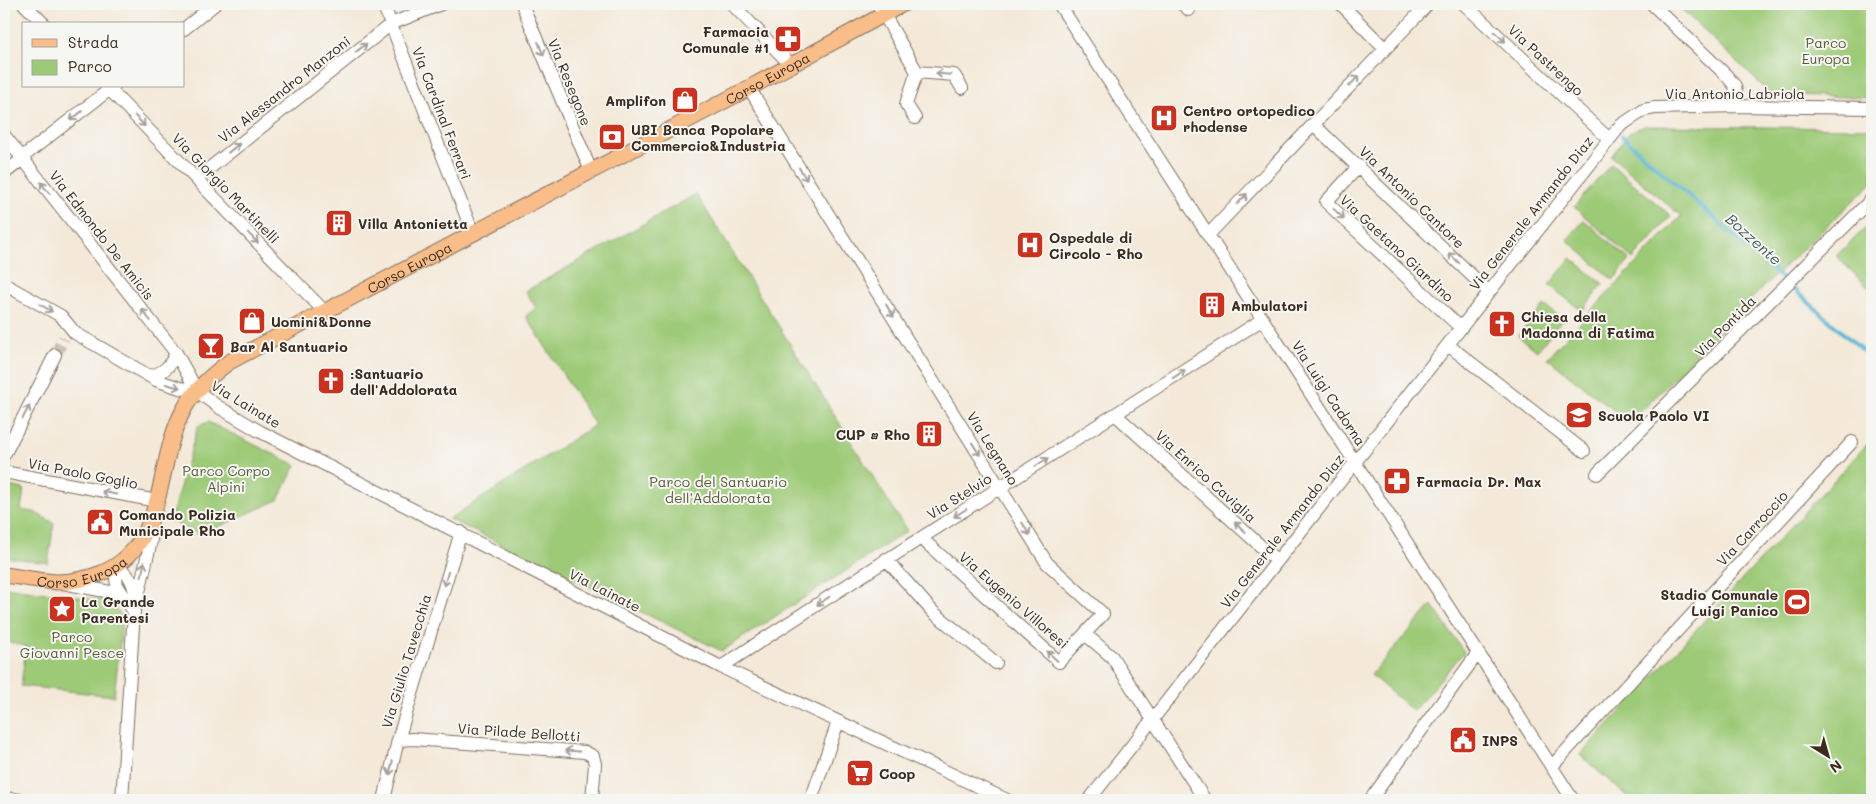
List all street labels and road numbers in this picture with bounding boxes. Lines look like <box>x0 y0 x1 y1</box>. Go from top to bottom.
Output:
street label: Via Pastrengo <box>1504 20 1588 100</box>
street label: Via Alessandro Manzoni <box>214 31 354 147</box>
street label: Via Resegone <box>544 36 596 128</box>
street label: Via Cardinal Ferrari <box>408 44 476 182</box>
street label: Corso Europa <box>722 47 813 108</box>
street label: Via Antonio Labriola <box>1665 84 1805 103</box>
street label: Via Giorgio Martinelli <box>168 129 284 247</box>
street label: Via Generale Armando Diaz <box>1465 132 1597 294</box>
street label: Via Antonio Cantore <box>1355 142 1469 252</box>
street label: Via Edmondo De Amicis <box>45 166 159 304</box>
street label: Via Gaetano Giardino <box>1336 190 1458 306</box>
street label: Corso Europa <box>363 237 455 297</box>
street label: Via Pontida <box>1690 291 1760 361</box>
street label: Via Luigi Cadorna <box>1288 337 1370 449</box>
street label: Via Lainate <box>208 376 284 432</box>
street label: Via Legnano <box>963 408 1023 488</box>
street label: Via Enrico Caviglia <box>1151 426 1261 526</box>
street label: Via Generale Armando Diaz <box>1216 450 1348 612</box>
street label: Via Paolo Goglio <box>27 453 139 493</box>
street label: Via Stelvio <box>923 469 995 523</box>
street label: Via Carroccio <box>1712 486 1792 570</box>
street label: Via Eugenio Villoresi <box>955 547 1073 653</box>
street label: Corso Europa <box>36 551 131 592</box>
street label: Via Lainate <box>566 564 644 616</box>
street label: Via Giulio Tavecchia <box>377 592 435 730</box>
street label: Via Pilade Bellotti <box>457 718 581 746</box>

